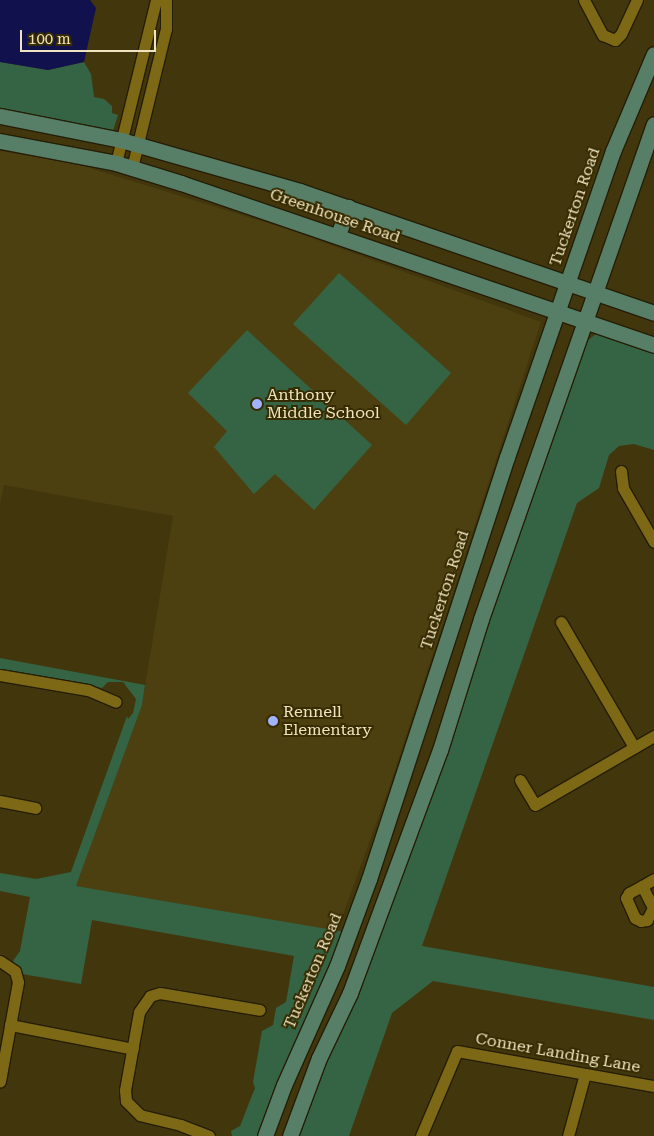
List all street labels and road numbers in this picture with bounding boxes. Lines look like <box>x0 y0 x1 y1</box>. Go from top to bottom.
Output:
street label: Tuckerton Road <box>546 145 604 269</box>
street label: Greenhouse Road <box>267 185 403 247</box>
street label: Tuckerton Road <box>417 528 473 652</box>
street label: Tuckerton Road <box>280 910 346 1032</box>
street label: Conner Landing Lane <box>474 1029 642 1077</box>

